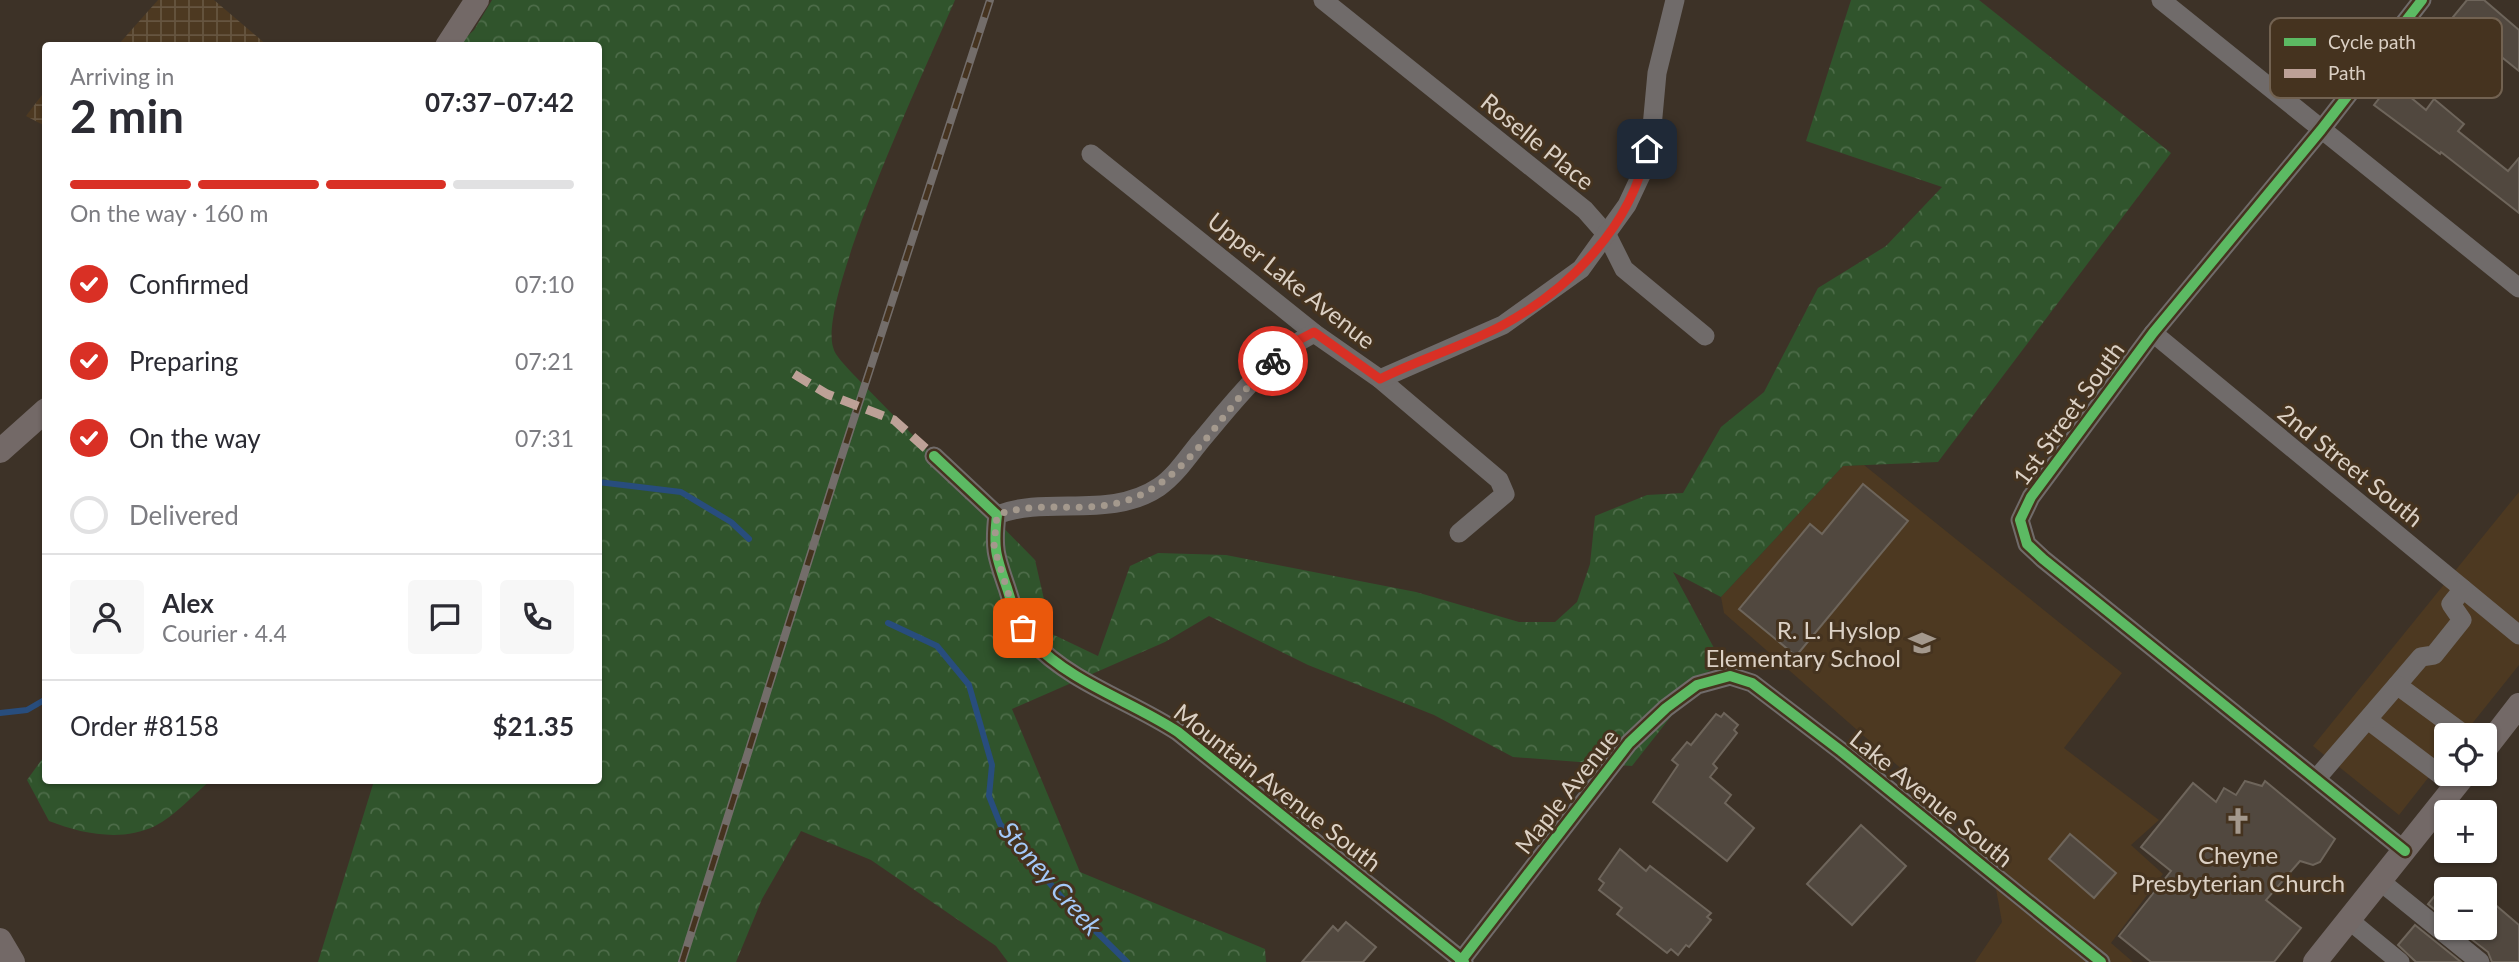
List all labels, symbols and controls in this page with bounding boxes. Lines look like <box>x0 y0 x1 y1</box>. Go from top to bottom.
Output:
legend <box>2270 18 2502 98</box>
text: Cycle path <box>2328 30 2416 53</box>
text: Path <box>2328 61 2366 84</box>
text: Arriving in <box>70 62 174 90</box>
text: 07:37–07:42 <box>425 86 574 118</box>
street label: Roselle Place <box>1476 87 1600 195</box>
text: 2 min <box>70 88 184 143</box>
pin <box>1617 119 1677 179</box>
icon: home <box>1628 130 1666 168</box>
text: On the way · 160 m <box>70 199 269 227</box>
street label: Upper Lake Avenue <box>1203 206 1381 354</box>
icon: check <box>70 265 108 303</box>
text: Confirmed <box>129 268 249 300</box>
text: 07:10 <box>515 270 574 298</box>
courier <box>1238 326 1308 396</box>
street label: 1st Street South <box>2006 336 2130 490</box>
icon: check <box>70 342 108 380</box>
icon: bike <box>1254 342 1292 380</box>
text: Preparing <box>129 345 238 377</box>
text: 07:21 <box>515 347 574 375</box>
street label: 2nd Street South <box>2273 398 2429 532</box>
icon: check <box>70 419 108 457</box>
text: On the way <box>129 422 261 454</box>
text: 07:31 <box>515 424 574 452</box>
text: Delivered <box>129 499 239 531</box>
button: person <box>70 580 144 654</box>
button: chat <box>408 580 482 654</box>
button: phone <box>500 580 574 654</box>
text: Alex <box>162 587 214 619</box>
pin <box>993 598 1053 658</box>
icon: bag <box>1004 609 1042 647</box>
place label: R. L. Hyslop Elementary School <box>1705 615 1901 672</box>
text: Courier · 4.4 <box>162 619 287 647</box>
school or university icon: R. L. Hyslop Elementary School <box>1907 628 1937 658</box>
street label: Mountain Avenue South <box>1169 697 1387 877</box>
text: Order #8158 <box>70 710 219 742</box>
text: $21.35 <box>492 710 574 742</box>
street label: Maple Avenue <box>1508 723 1624 859</box>
street label: Lake Avenue South <box>1845 723 2019 873</box>
map controls <box>2434 723 2497 940</box>
button: locate <box>2434 723 2497 786</box>
button: + <box>2434 800 2497 863</box>
church icon: Cheyne Presbyterian Church <box>2223 806 2253 836</box>
water label: Stoney Creek <box>993 814 1110 942</box>
place label: Cheyne Presbyterian Church <box>2131 840 2345 897</box>
button: − <box>2434 877 2497 940</box>

